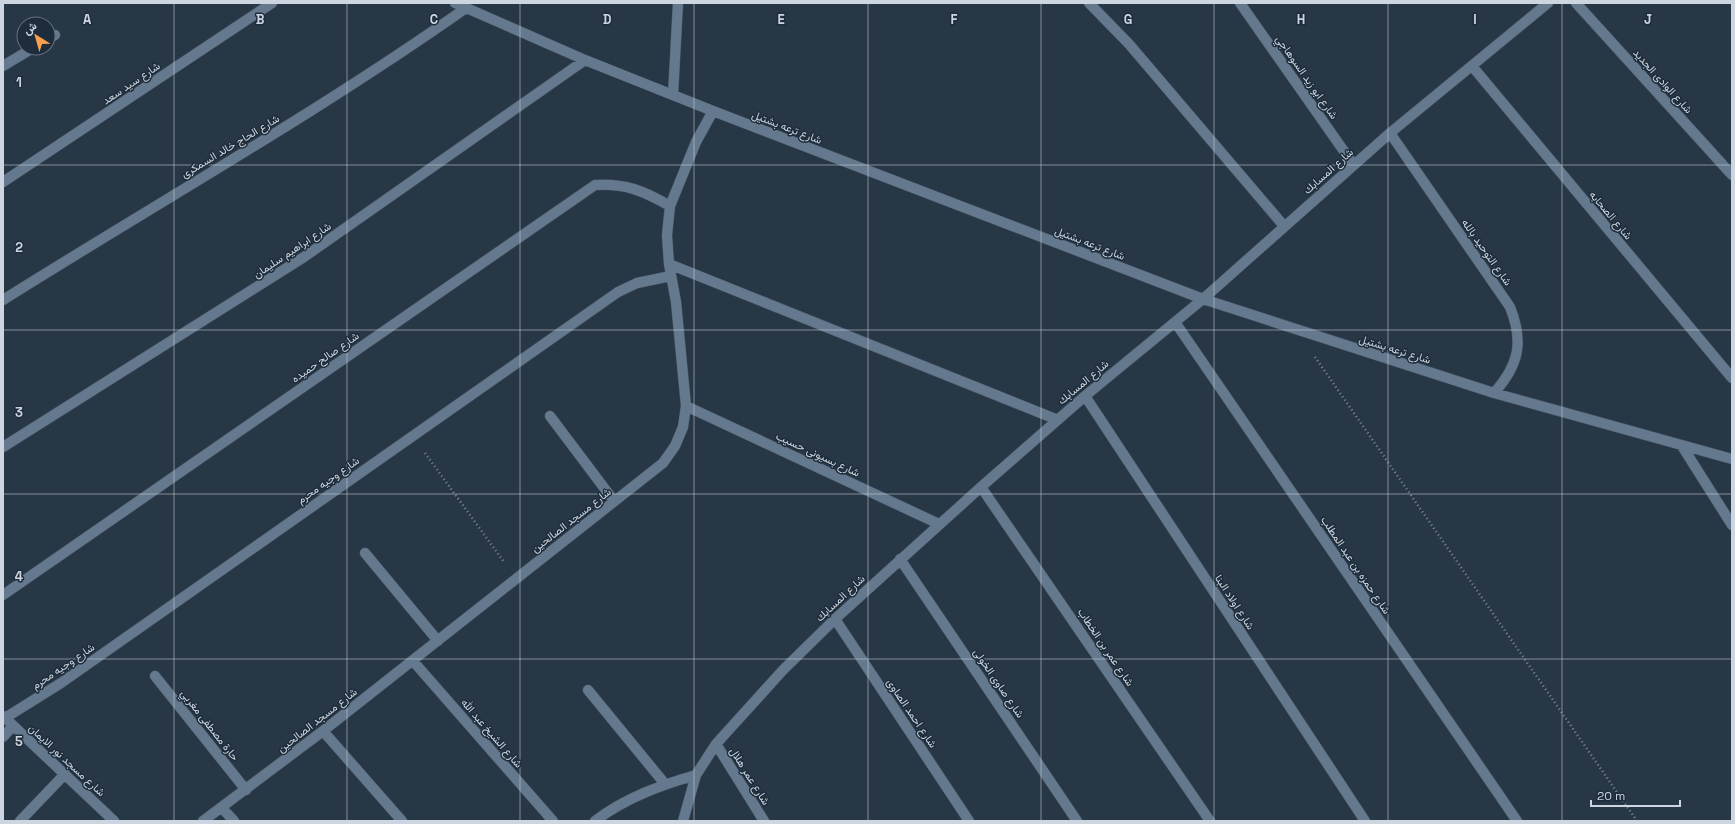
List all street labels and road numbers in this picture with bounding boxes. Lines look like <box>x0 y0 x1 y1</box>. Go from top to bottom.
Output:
street label: شارع ابو زيد السوهاجي <box>1270 32 1341 124</box>
street label: شارع الوادى الجديد <box>1630 46 1696 117</box>
street label: شارع سيد سعد <box>99 58 164 108</box>
street label: شارع ترعه بشتيل <box>749 107 824 148</box>
street label: شارع الحاج خالد السمكرى <box>178 111 283 182</box>
street label: شارع المسابك <box>1300 145 1357 198</box>
street label: شارع الصحابه <box>1586 188 1636 243</box>
street label: شارع التوحيد بالله <box>1458 216 1515 289</box>
street label: شارع ابراهيم سليمان <box>250 219 334 282</box>
street label: شارع ترعه بشتيل <box>1052 223 1127 264</box>
street label: شارع صالح حميده <box>289 328 362 386</box>
street label: شارع ترعه بشتيل <box>1357 331 1433 368</box>
street label: شارع المسابك <box>1055 356 1112 408</box>
street label: شارع بسيونى حسيب <box>773 428 862 481</box>
street label: شارع وجيه محرم <box>294 453 363 507</box>
street label: شارع مسجد الصالحين <box>528 484 615 556</box>
street label: شارع حمزه بن عبد المطلب <box>1317 513 1394 618</box>
street label: شارع المسابك <box>812 571 869 625</box>
street label: شارع اولاد البنا <box>1211 572 1258 633</box>
street label: شارع عمر بن الخطاب <box>1074 605 1137 690</box>
street label: شارع وجيه محرم <box>29 640 98 693</box>
street label: شارع صاوى الخولى <box>970 646 1028 721</box>
street label: شارع احمد الصاوى <box>883 676 941 751</box>
street label: شارع مسجد الصالحين <box>274 684 361 756</box>
street label: حارة مصطفى مغربي <box>175 686 242 765</box>
street label: شارع الشيخ عبد الله <box>457 696 526 771</box>
street label: شارع مسجد نور الايمان <box>25 721 108 800</box>
street label: شارع عمر هلال <box>726 745 773 808</box>

